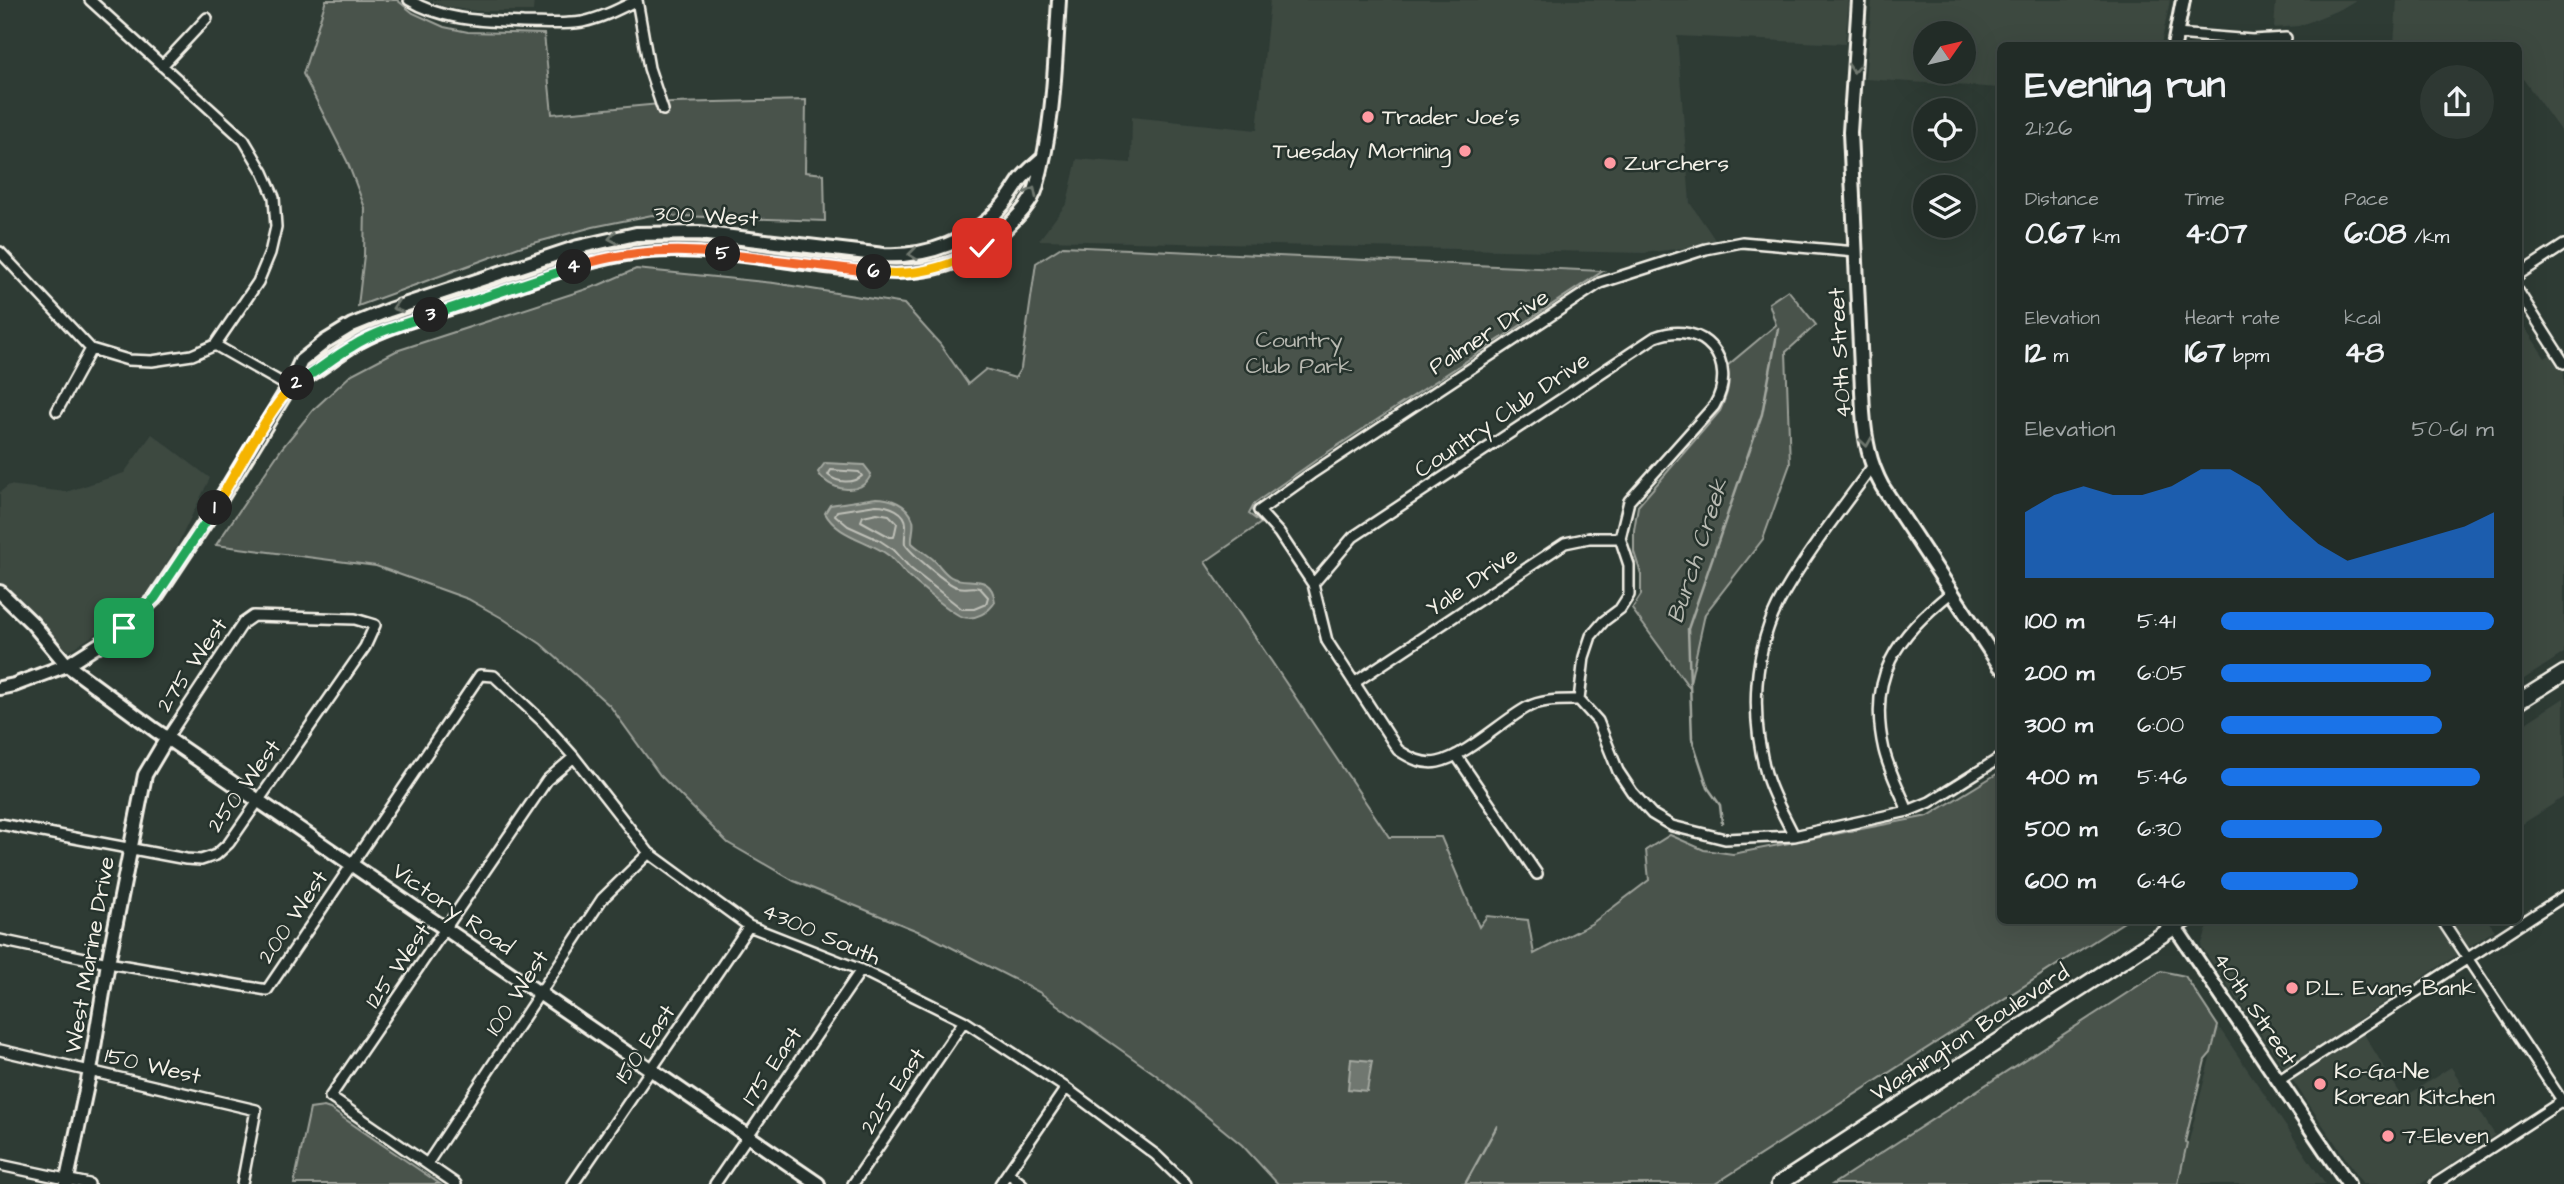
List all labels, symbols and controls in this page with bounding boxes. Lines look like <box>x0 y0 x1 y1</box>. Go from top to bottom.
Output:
north arrow <box>1913 21 1976 84</box>
map controls <box>1913 21 1976 238</box>
text: Evening run <box>2025 60 2226 112</box>
one-way arrow <box>1847 63 1862 74</box>
button: share <box>2420 65 2494 139</box>
button: locate <box>1913 98 1976 161</box>
place label: Trader Joe's <box>1382 101 1520 133</box>
marker: Trader Joe's <box>1360 109 1376 125</box>
text: 21:26 <box>2025 112 2073 144</box>
place label: Tuesday Morning <box>1273 135 1451 168</box>
marker: Tuesday Morning <box>1457 143 1473 159</box>
place label: Zurchers <box>1624 147 1729 179</box>
marker: Zurchers <box>1602 155 1618 171</box>
button: layers <box>1913 175 1976 238</box>
text: Distance <box>2025 186 2099 213</box>
text: Time <box>2185 186 2224 213</box>
text: Pace <box>2344 186 2388 213</box>
one-way arrow <box>1024 187 1038 200</box>
street label: 300 West <box>653 197 760 235</box>
text: 0.67 <box>2025 213 2085 255</box>
text: 4:07 <box>2185 213 2247 255</box>
text: 6:08 <box>2344 213 2407 255</box>
pin <box>952 218 1012 278</box>
text: km <box>2085 224 2120 251</box>
text: /km <box>2407 224 2449 251</box>
icon: check <box>963 229 1001 267</box>
one-way arrow <box>607 230 619 245</box>
pin: 5 <box>706 236 740 272</box>
text: 5 <box>716 240 729 267</box>
one-way arrow <box>907 246 918 261</box>
pin: 4 <box>556 250 592 284</box>
text: 4 <box>567 253 580 280</box>
pin: 6 <box>856 254 892 290</box>
text: 6 <box>868 258 879 285</box>
street label: Palmer Drive <box>1423 281 1555 383</box>
street label: 40th Street <box>1821 286 1859 419</box>
pin: 3 <box>414 298 448 332</box>
one-way arrow <box>391 299 403 314</box>
text: 3 <box>426 301 435 328</box>
text: Elevation <box>2025 305 2100 332</box>
text: Heart rate <box>2185 305 2280 332</box>
text: kcal <box>2344 305 2381 332</box>
park label: Country Club Park <box>1246 324 1352 382</box>
text: 12 <box>2025 332 2046 374</box>
text: 167 <box>2185 332 2226 374</box>
text: 48 <box>2344 332 2384 374</box>
text: m <box>2046 343 2068 370</box>
text: bpm <box>2226 343 2269 370</box>
street label: Country Club Drive <box>1408 344 1597 487</box>
pin: 2 <box>280 366 314 400</box>
text: 2 <box>291 369 302 396</box>
text: Elevation <box>2025 413 2116 445</box>
text: 50–61 m <box>2412 413 2494 445</box>
one-way arrow <box>1858 436 1873 448</box>
water label: Burch Creek <box>1659 473 1738 628</box>
pin: 1 <box>198 490 232 526</box>
text: 1 <box>213 494 216 521</box>
street label: Yale Drive <box>1420 539 1524 625</box>
pin <box>94 598 154 658</box>
text: 100 m <box>2025 605 2084 637</box>
text: 5:41 <box>2137 605 2176 637</box>
icon: arrive <box>105 609 143 647</box>
street label: 275 West <box>149 611 236 719</box>
text: 200 m <box>2025 657 2094 689</box>
text: 6:05 <box>2137 657 2186 689</box>
text: 300 m <box>2025 709 2093 741</box>
text: 6:00 <box>2137 709 2184 741</box>
street label: 250 West <box>199 732 289 839</box>
text: 400 m <box>2025 761 2097 793</box>
text: 5:46 <box>2137 761 2187 793</box>
text: 500 m <box>2025 813 2097 845</box>
text: 6:30 <box>2137 813 2181 845</box>
street label: West Marine Drive <box>57 854 123 1056</box>
street label: Victory Road <box>385 855 521 964</box>
street label: 200 West <box>250 863 336 970</box>
text: 600 m <box>2025 865 2096 897</box>
text: 6:46 <box>2137 865 2185 897</box>
street label: 4300 South <box>757 895 886 974</box>
street label: 125 West <box>357 917 439 1015</box>
street label: 100 West <box>477 943 557 1042</box>
street label: 40th Street <box>2205 946 2305 1073</box>
street label: Washington Boulevard <box>1864 957 2076 1110</box>
place label: D.L. Evans Bank <box>2306 972 2476 1004</box>
marker: D.L. Evans Bank <box>2284 980 2300 996</box>
street label: 150 East <box>607 998 684 1090</box>
street label: 175 East <box>734 1020 810 1112</box>
street label: 150 West <box>102 1039 205 1093</box>
street label: 225 East <box>852 1041 934 1141</box>
place label: Ko-Ga-Ne Korean Kitchen <box>2334 1055 2495 1113</box>
marker: Ko-Ga-Ne Korean Kitchen <box>2312 1076 2328 1092</box>
place label: 7-Eleven <box>2402 1120 2489 1152</box>
marker: 7-Eleven <box>2380 1128 2396 1144</box>

